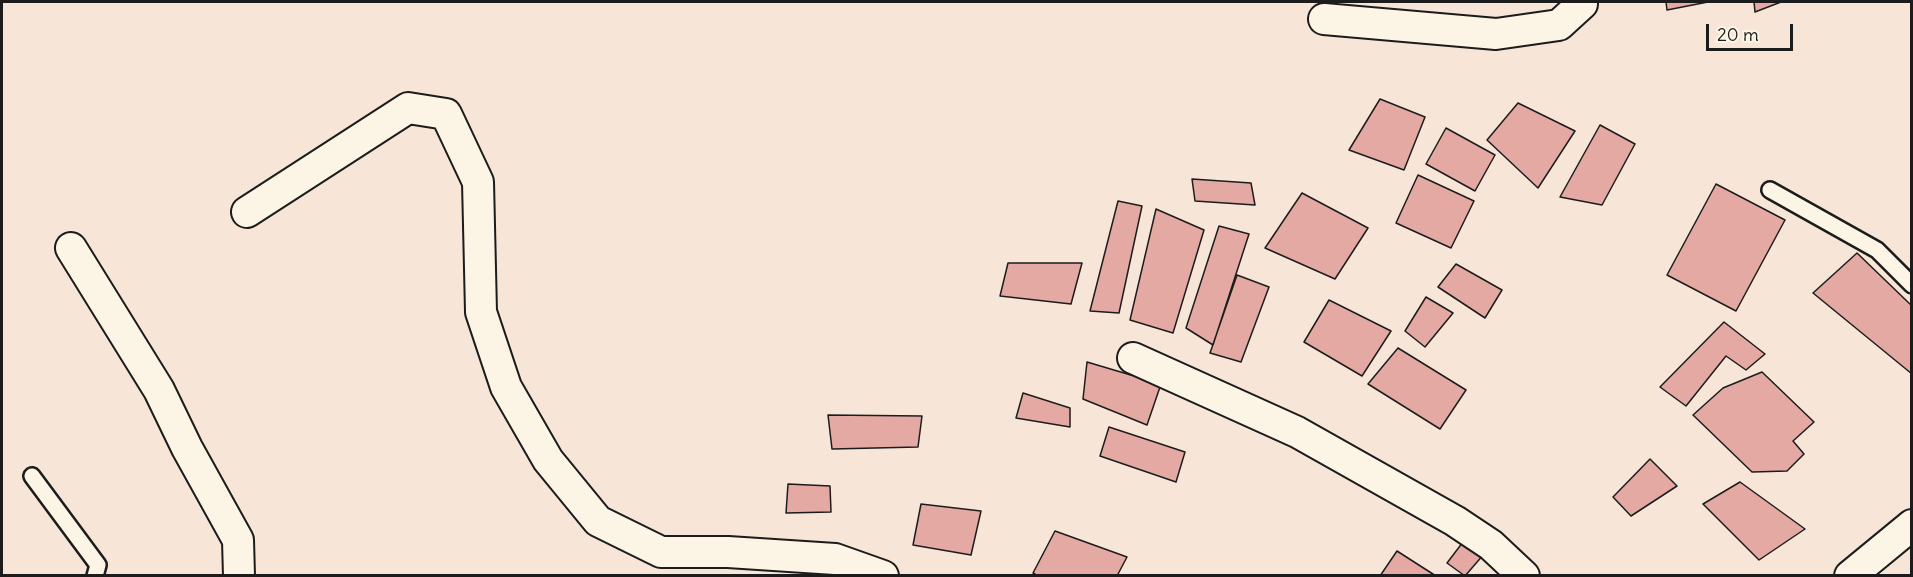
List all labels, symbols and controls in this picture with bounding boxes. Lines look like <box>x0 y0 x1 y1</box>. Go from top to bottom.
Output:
scale bar <box>1709 12 1796 50</box>
text: 20 m <box>1717 23 1759 46</box>

